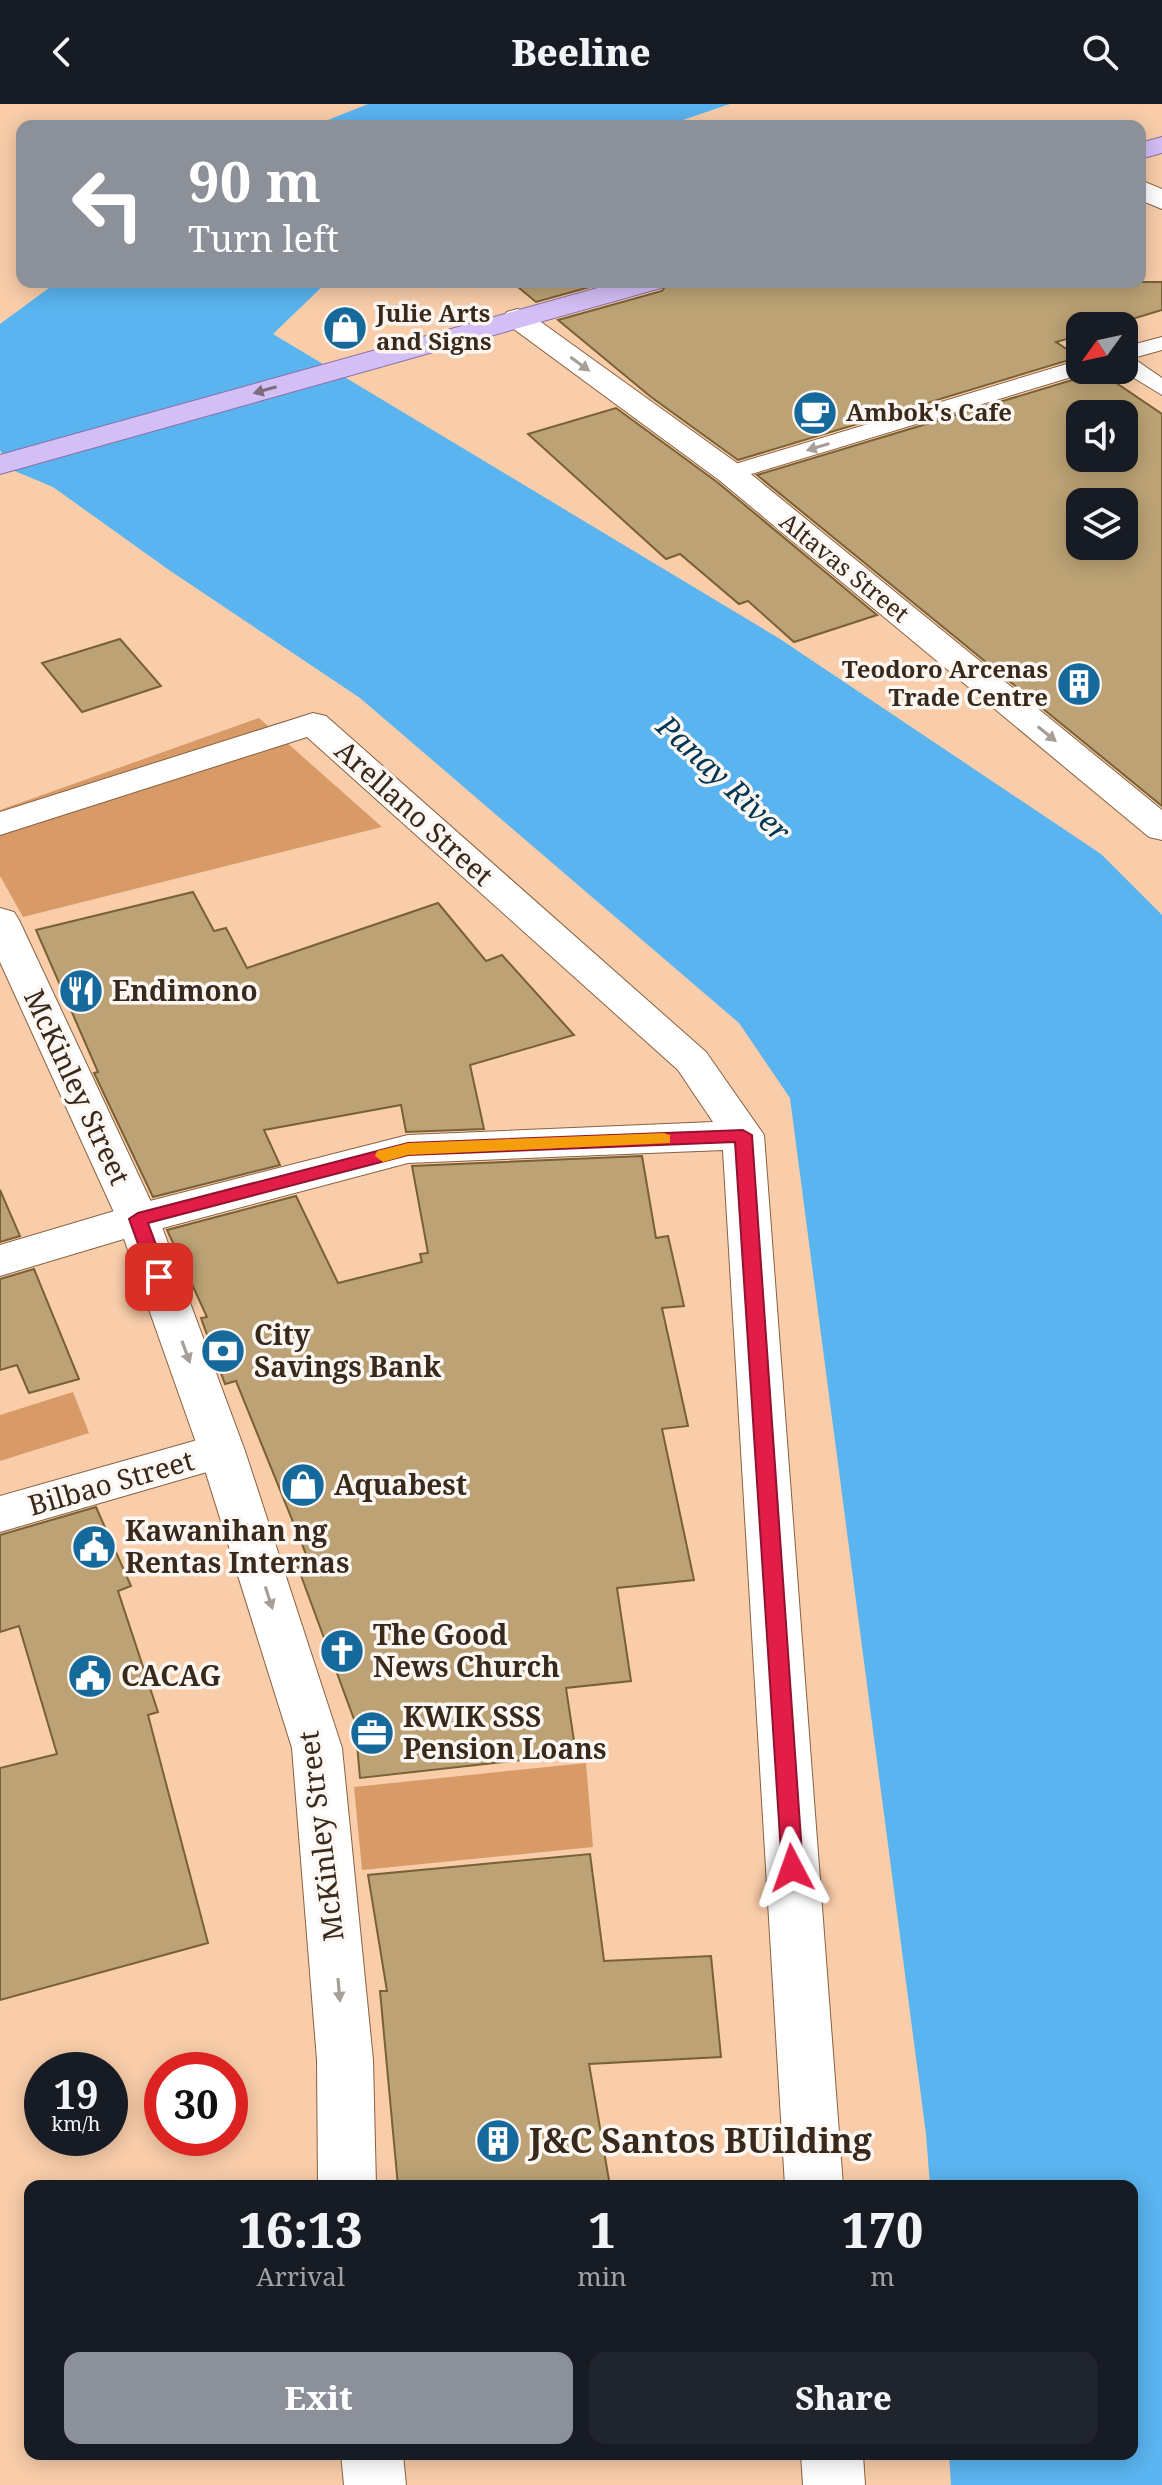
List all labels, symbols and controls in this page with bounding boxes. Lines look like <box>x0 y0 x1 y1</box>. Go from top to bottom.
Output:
text: Beeline <box>511 28 651 77</box>
icon: back <box>40 30 84 74</box>
icon: search <box>1078 30 1122 74</box>
text: 90 m <box>188 142 321 218</box>
icon: left <box>56 152 160 256</box>
text: Turn left <box>188 214 339 263</box>
place label: Julie Arts and Signs <box>375 296 492 357</box>
shop icon: Julie Arts and Signs <box>321 304 369 352</box>
north arrow <box>1066 312 1138 384</box>
map controls <box>1066 312 1138 560</box>
one-way arrow <box>569 356 591 372</box>
one-way arrow <box>253 385 278 397</box>
cafe icon: Ambok's Cafe <box>791 389 839 437</box>
place label: Ambok's Cafe <box>846 395 1012 428</box>
button: sound <box>1066 400 1138 472</box>
one-way arrow <box>805 441 829 454</box>
button: layers <box>1066 488 1138 560</box>
street label: Altavas Street <box>773 504 917 629</box>
place label: Teodoro Arcenas Trade Centre <box>842 652 1048 713</box>
building icon: Teodoro Arcenas Trade Centre <box>1055 660 1103 708</box>
water label: Panay River <box>648 705 800 851</box>
one-way arrow <box>1037 725 1057 742</box>
street label: Arellano Street <box>327 731 502 894</box>
restaurant icon: Endimono <box>57 967 105 1015</box>
place label: Endimono <box>112 971 258 1009</box>
street label: McKinley Street <box>16 983 140 1191</box>
pin <box>125 1243 193 1311</box>
icon: arrive <box>137 1255 181 1299</box>
place label: City Savings Bank <box>254 1315 441 1385</box>
bank icon: City Savings Bank <box>199 1327 247 1375</box>
one-way arrow <box>180 1340 193 1364</box>
street label: Bilbao Street <box>24 1440 198 1524</box>
shop icon: Aquabest <box>279 1461 327 1509</box>
place label: Aquabest <box>334 1465 467 1503</box>
place label: Kawanihan ng Rentas Internas <box>125 1511 349 1581</box>
public building icon: Kawanihan ng Rentas Internas <box>70 1523 118 1571</box>
one-way arrow <box>263 1586 276 1610</box>
place label: The Good News Church <box>373 1615 560 1685</box>
church icon: The Good News Church <box>318 1627 366 1675</box>
public building icon: CACAG <box>66 1652 114 1700</box>
place label: CACAG <box>121 1656 221 1694</box>
place label: KWIK SSS Pension Loans <box>403 1697 606 1767</box>
office icon: KWIK SSS Pension Loans <box>348 1709 396 1757</box>
street label: McKinley Street <box>288 1729 352 1943</box>
position arrow <box>750 1826 834 1910</box>
one-way arrow <box>333 1978 346 2003</box>
speed limit sign: 30 <box>144 2052 248 2156</box>
text: 19 <box>53 2066 99 2121</box>
text: km/h <box>51 2110 101 2137</box>
building icon: J&C Santos BUilding <box>474 2117 522 2165</box>
place label: J&C Santos BUilding <box>528 2117 872 2163</box>
text: 16:13 <box>239 2197 363 2262</box>
text: 1 <box>588 2197 616 2262</box>
text: 170 <box>842 2197 923 2262</box>
text: Arrival <box>256 2258 345 2294</box>
text: min <box>577 2258 627 2294</box>
text: m <box>870 2258 895 2294</box>
button: Exit <box>64 2352 573 2444</box>
button: Share <box>589 2352 1098 2444</box>

